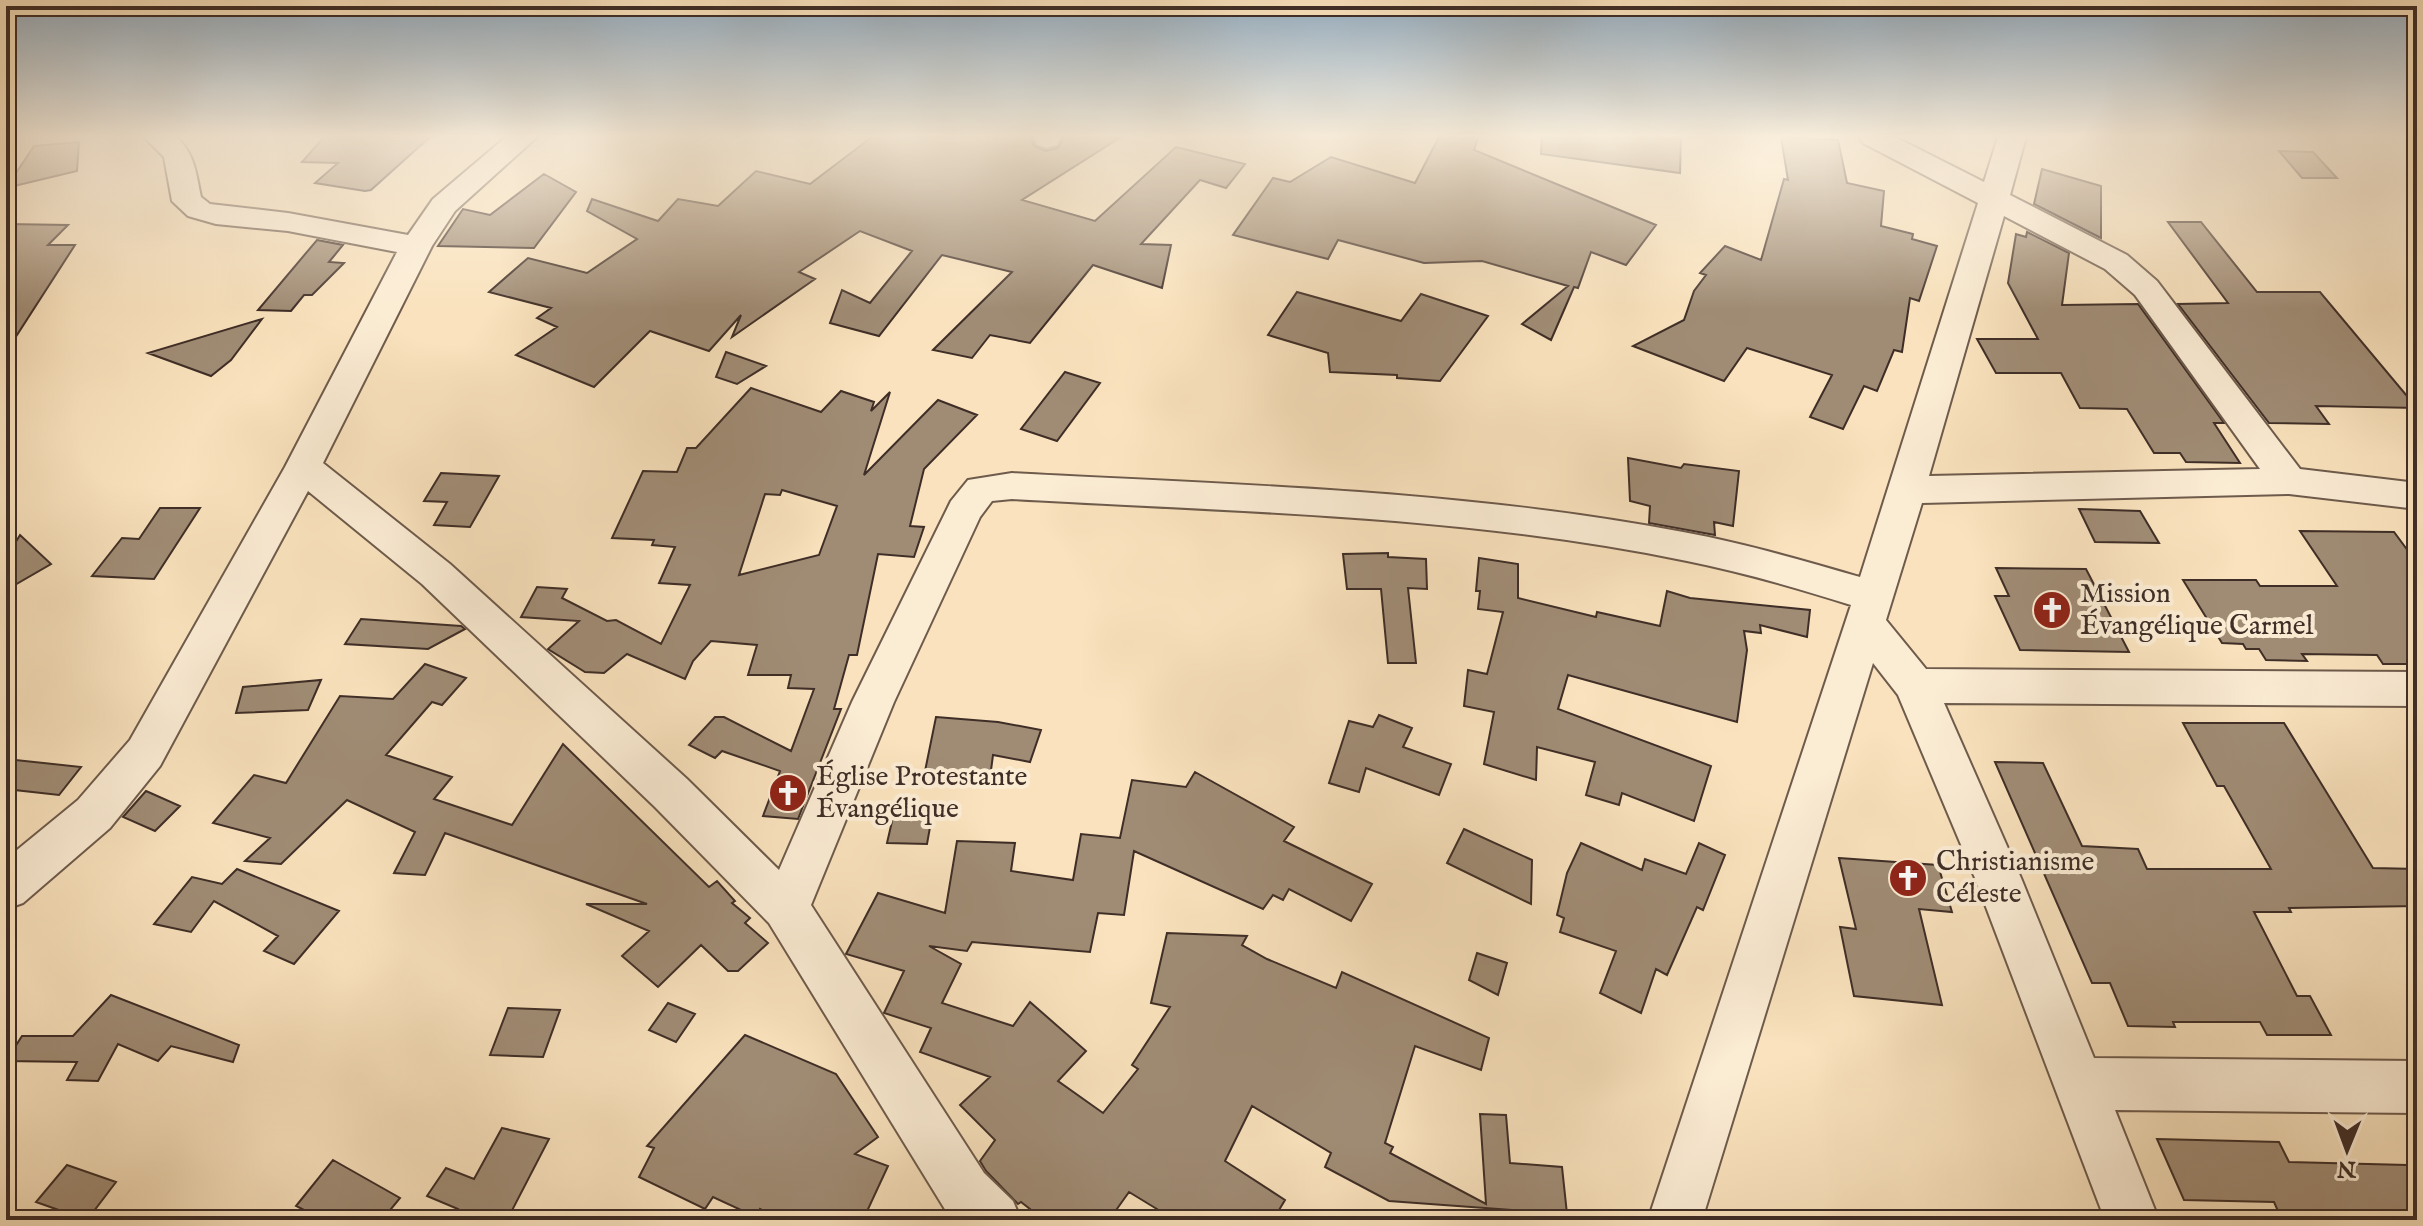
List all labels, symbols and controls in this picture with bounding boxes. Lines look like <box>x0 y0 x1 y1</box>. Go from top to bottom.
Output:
place label: Mission Évangélique Carmel <box>2080 577 2314 644</box>
church icon: Mission Évangélique Carmel <box>2031 589 2073 631</box>
place label: Église Protestante Évangélique <box>816 759 1028 827</box>
church icon: Église Protestante Évangélique <box>767 772 809 814</box>
place label: Christianisme Céleste <box>1936 845 2095 912</box>
church icon: Christianisme Céleste <box>1887 857 1929 899</box>
north arrow <box>2307 1110 2387 1190</box>
text: N <box>2337 1154 2357 1182</box>

